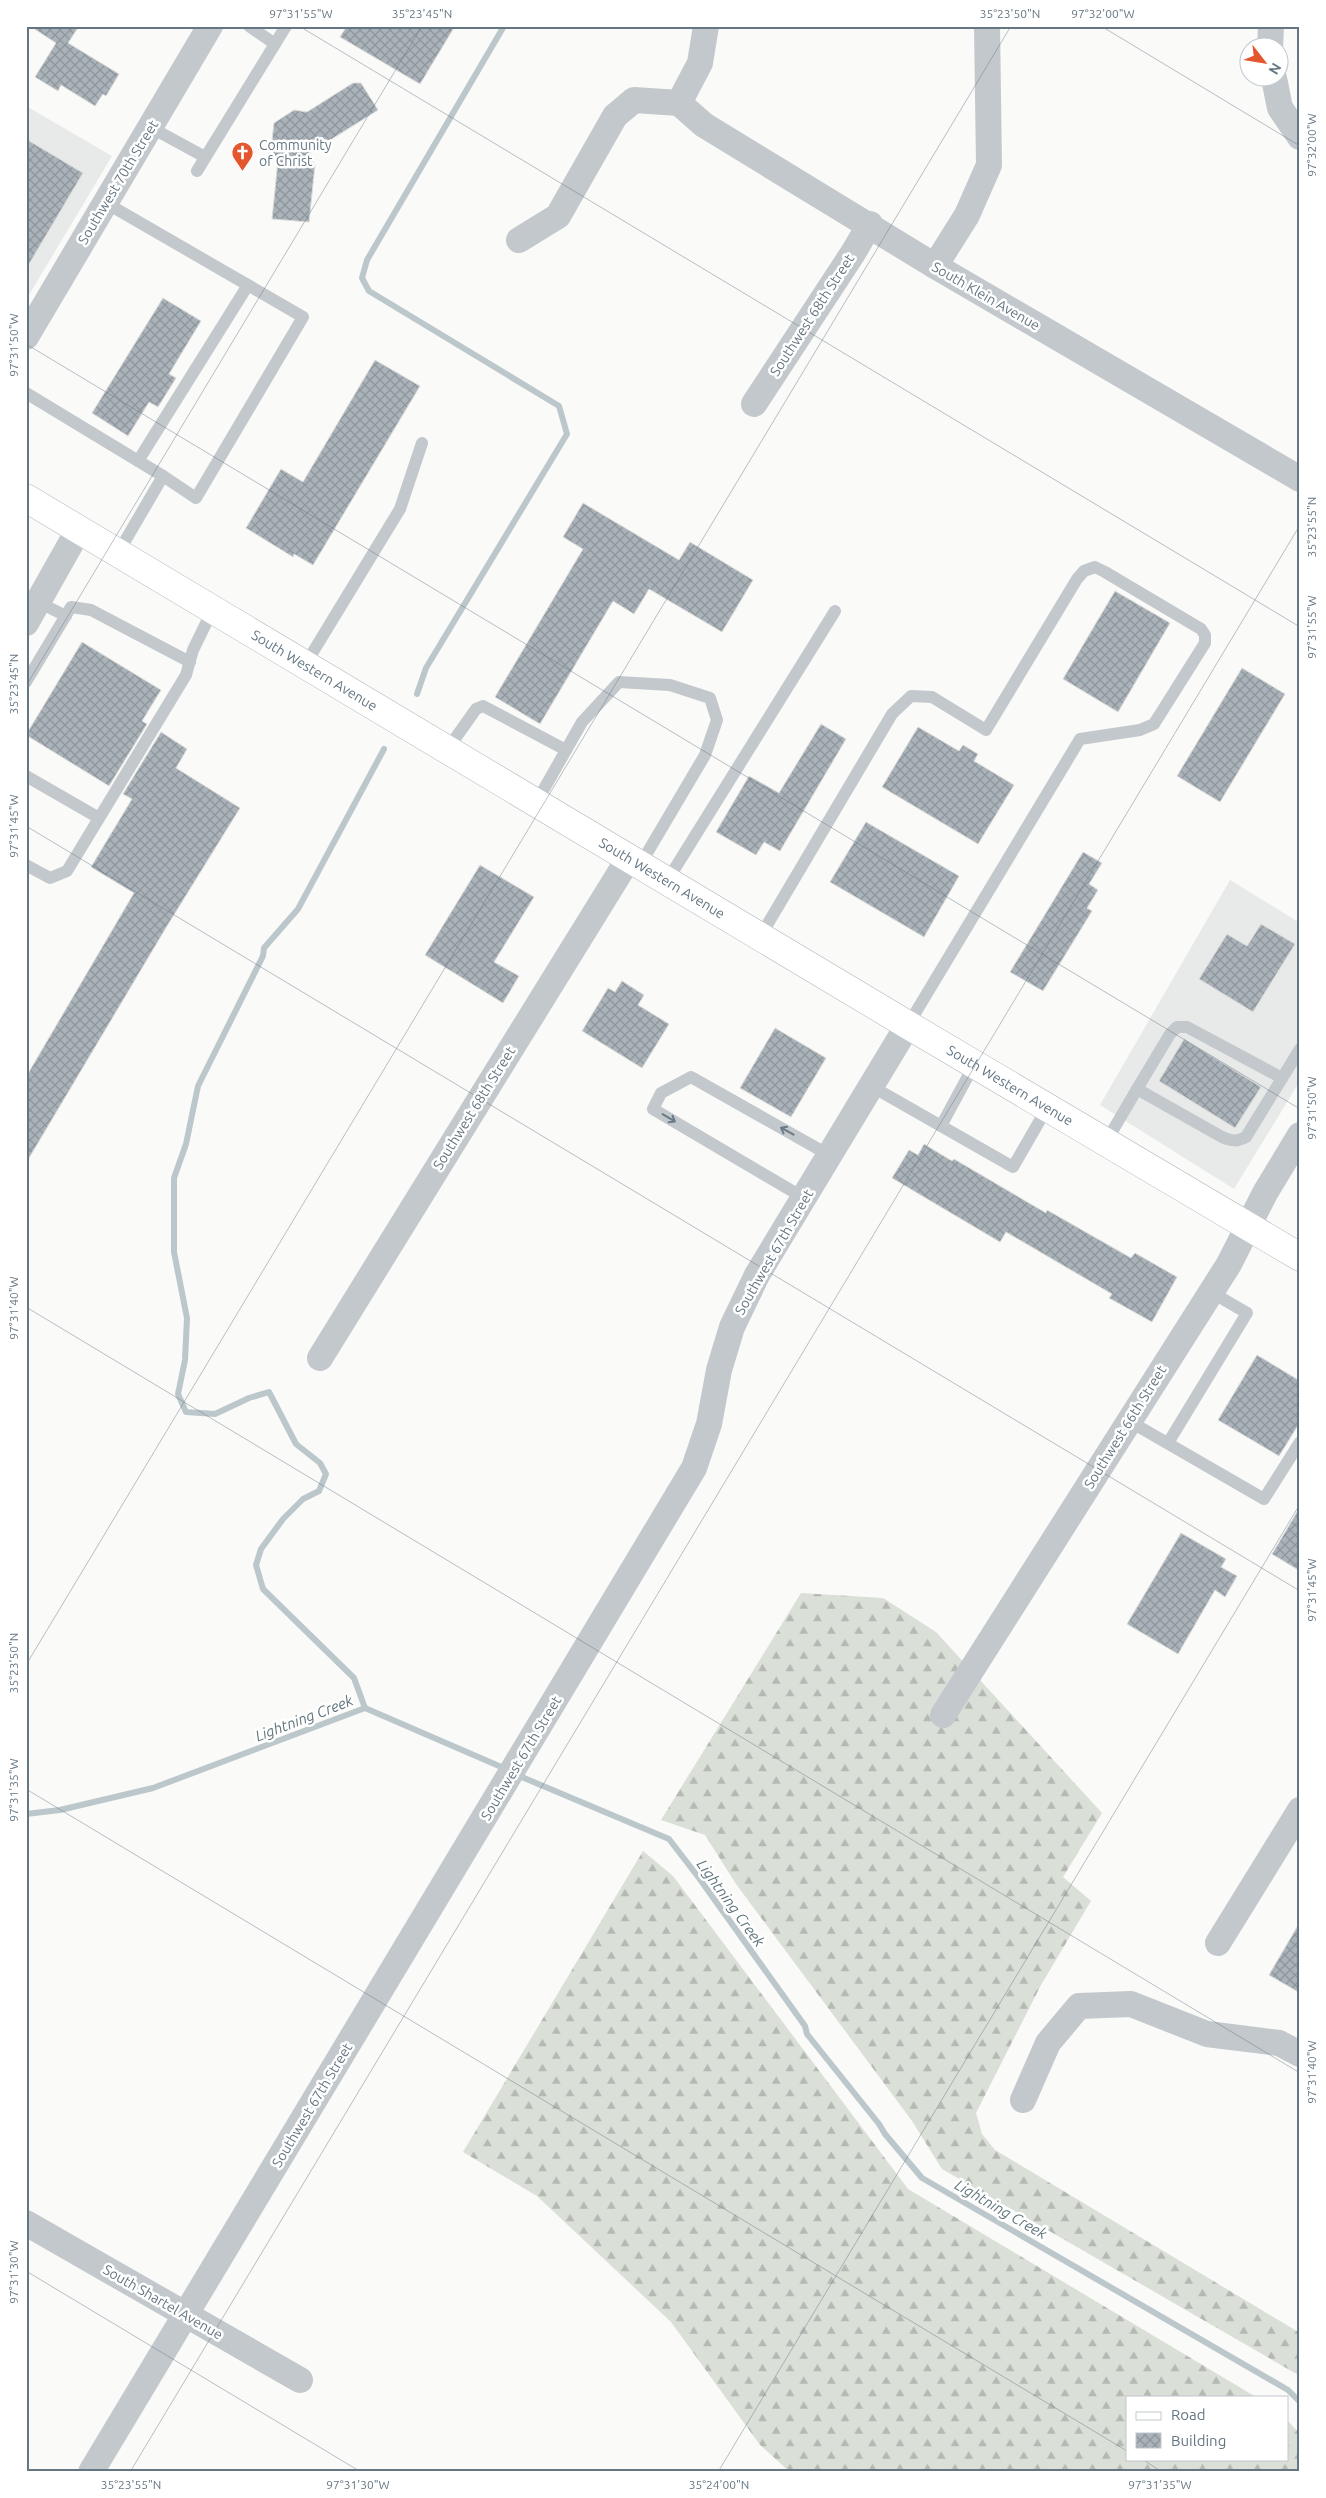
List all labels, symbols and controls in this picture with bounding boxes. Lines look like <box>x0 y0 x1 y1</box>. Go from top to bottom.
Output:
text: 97°31'55"W <box>269 7 333 20</box>
text: 35°23'45"N <box>392 7 452 20</box>
text: 35°23'50"N <box>980 7 1040 20</box>
text: 97°32'00"W <box>1071 7 1135 20</box>
north arrow <box>1238 38 1288 88</box>
text: N <box>1266 60 1285 77</box>
text: 97°32'00"W <box>1305 113 1318 177</box>
street label: Southwest 70th Street <box>75 117 162 247</box>
place label: Community of Christ <box>259 137 332 169</box>
church icon: Community of Christ <box>231 141 255 172</box>
street label: Southwest 68th Street <box>767 251 858 379</box>
street label: South Klein Avenue <box>929 259 1043 333</box>
text: 97°31'50"W <box>7 313 20 377</box>
text: 35°23'55"N <box>1305 497 1318 557</box>
text: 97°31'55"W <box>1305 595 1318 659</box>
street label: South Western Avenue <box>249 627 380 714</box>
text: 35°23'45"N <box>7 654 20 714</box>
text: 97°31'45"W <box>7 794 20 858</box>
street label: South Western Avenue <box>596 834 728 922</box>
street label: South Western Avenue <box>944 1042 1076 1129</box>
street label: Southwest 68th Street <box>430 1043 519 1172</box>
text: 97°31'50"W <box>1305 1076 1318 1140</box>
one-way arrow <box>661 1114 675 1124</box>
one-way arrow <box>780 1126 795 1135</box>
street label: Southwest 67th Street <box>732 1186 817 1317</box>
text: 97°31'40"W <box>7 1276 20 1340</box>
street label: Southwest 66th Street <box>1081 1362 1170 1491</box>
text: 97°31'45"W <box>1305 1558 1318 1622</box>
text: 35°23'50"N <box>7 1633 20 1693</box>
water label: Lightning Creek <box>253 1691 356 1744</box>
street label: Southwest 67th Street <box>478 1693 565 1823</box>
text: 97°31'35"W <box>7 1758 20 1822</box>
water label: Lightning Creek <box>694 1856 768 1950</box>
street label: Southwest 67th Street <box>269 2040 356 2170</box>
text: 97°31'40"W <box>1305 2040 1318 2104</box>
water label: Lightning Creek <box>952 2176 1050 2242</box>
text: 97°31'30"W <box>7 2240 20 2304</box>
street label: South Shartel Avenue <box>100 2261 226 2343</box>
legend <box>1126 2396 1288 2460</box>
text: Road <box>1171 2406 1206 2423</box>
text: Building <box>1171 2432 1226 2449</box>
text: 35°23'55"N <box>101 2478 161 2491</box>
text: 97°31'30"W <box>326 2478 390 2491</box>
text: 35°24'00"N <box>689 2478 749 2491</box>
text: 97°31'35"W <box>1128 2478 1192 2491</box>

